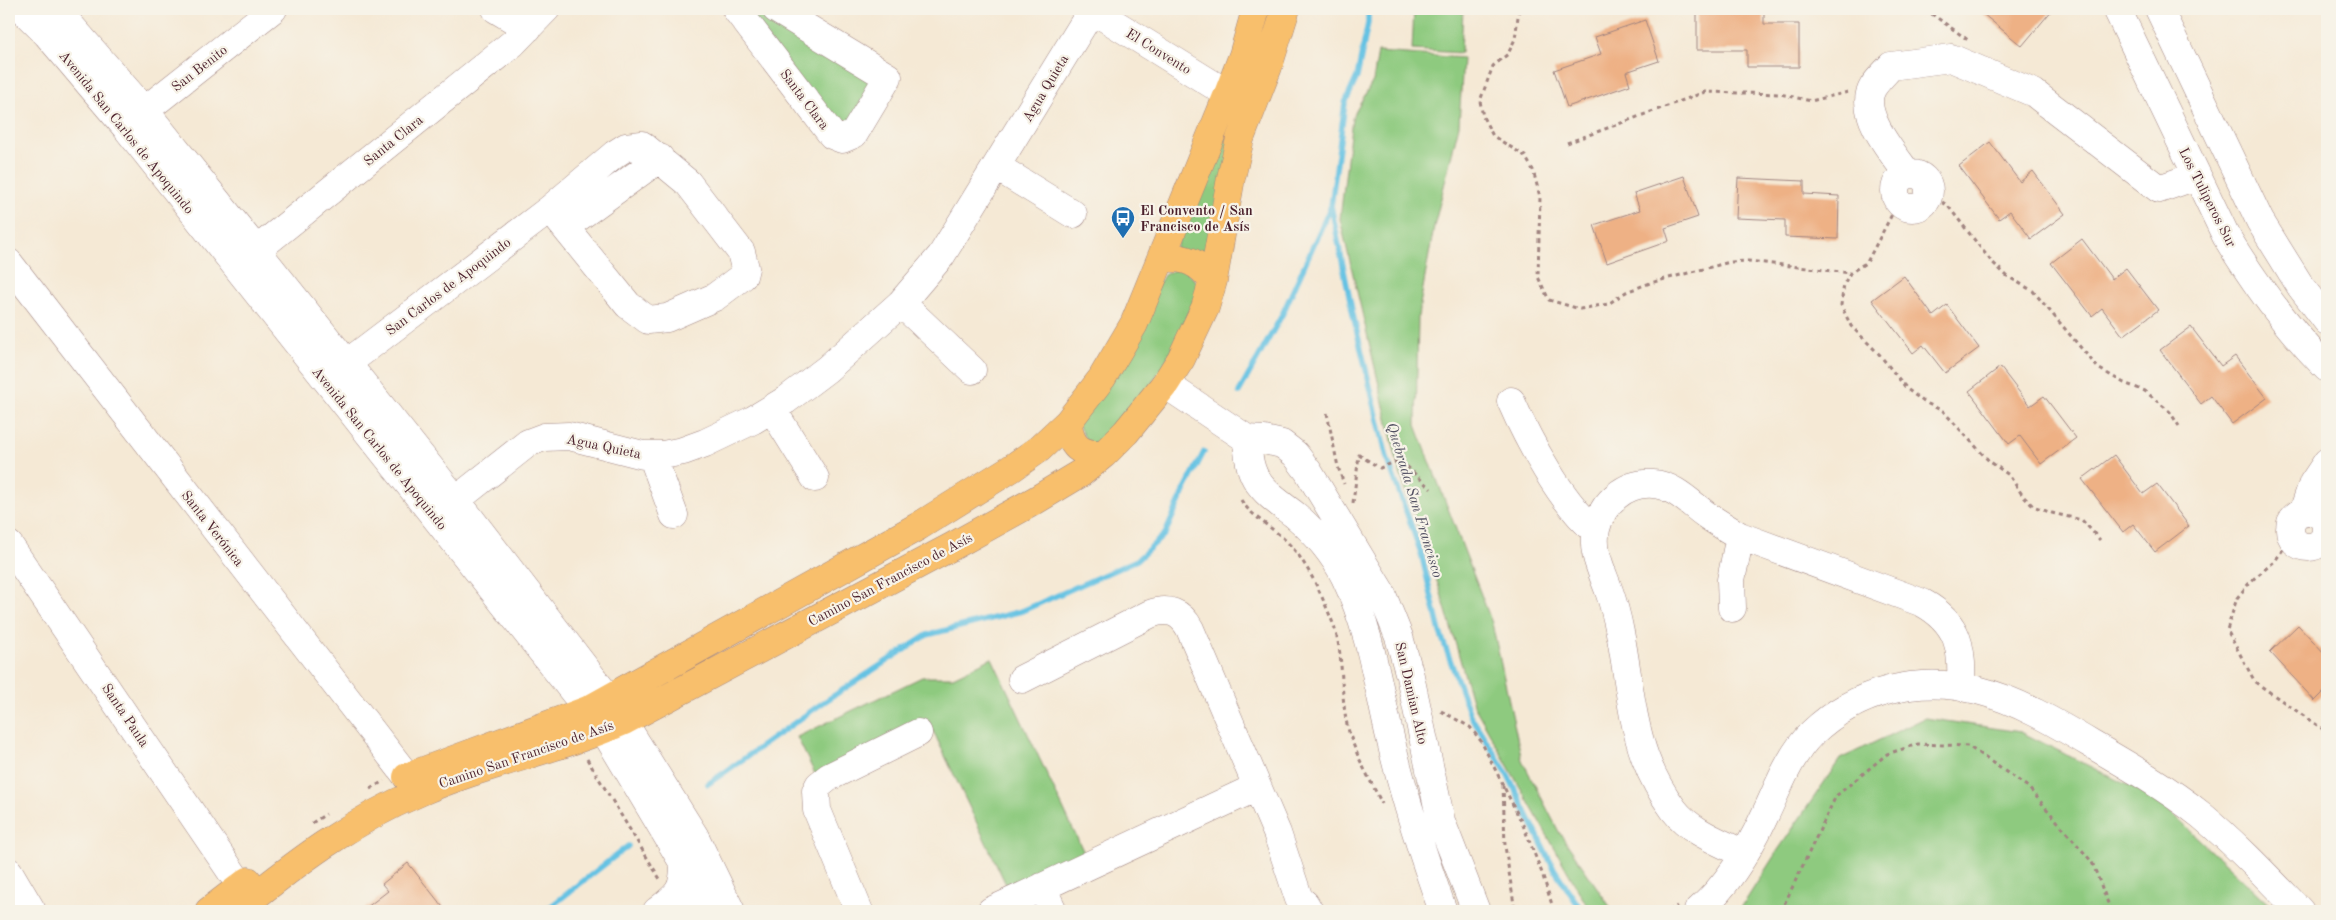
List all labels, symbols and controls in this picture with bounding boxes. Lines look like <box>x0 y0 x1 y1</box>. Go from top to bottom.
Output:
street label: El Convento <box>1123 26 1194 77</box>
street label: San Benito <box>169 43 230 95</box>
street label: Avenida San Carlos de Apoquindo <box>56 49 196 217</box>
street label: Agua Quieta <box>1020 52 1071 125</box>
street label: Santa Clara <box>777 67 831 132</box>
street label: Santa Clara <box>361 113 426 169</box>
street label: Los Tuliperos Sur <box>2176 145 2238 250</box>
place label: El Convento / San Francisco de Asís <box>1140 204 1253 234</box>
bus stop icon: El Convento / San Francisco de Asís <box>1110 205 1136 239</box>
street label: San Carlos de Apoquindo <box>383 235 514 338</box>
street label: Avenida San Carlos de Apoquindo <box>309 365 449 533</box>
water label: Quebrada San Francisco <box>1383 421 1444 580</box>
street label: Agua Quieta <box>565 432 642 462</box>
street label: Santa Verónica <box>178 488 246 569</box>
street label: Camino San Francisco de Asís <box>806 531 975 629</box>
street label: San Damian Alto <box>1392 641 1430 746</box>
street label: Santa Paula <box>99 681 151 750</box>
street label: Camino San Francisco de Asís <box>437 718 615 791</box>

